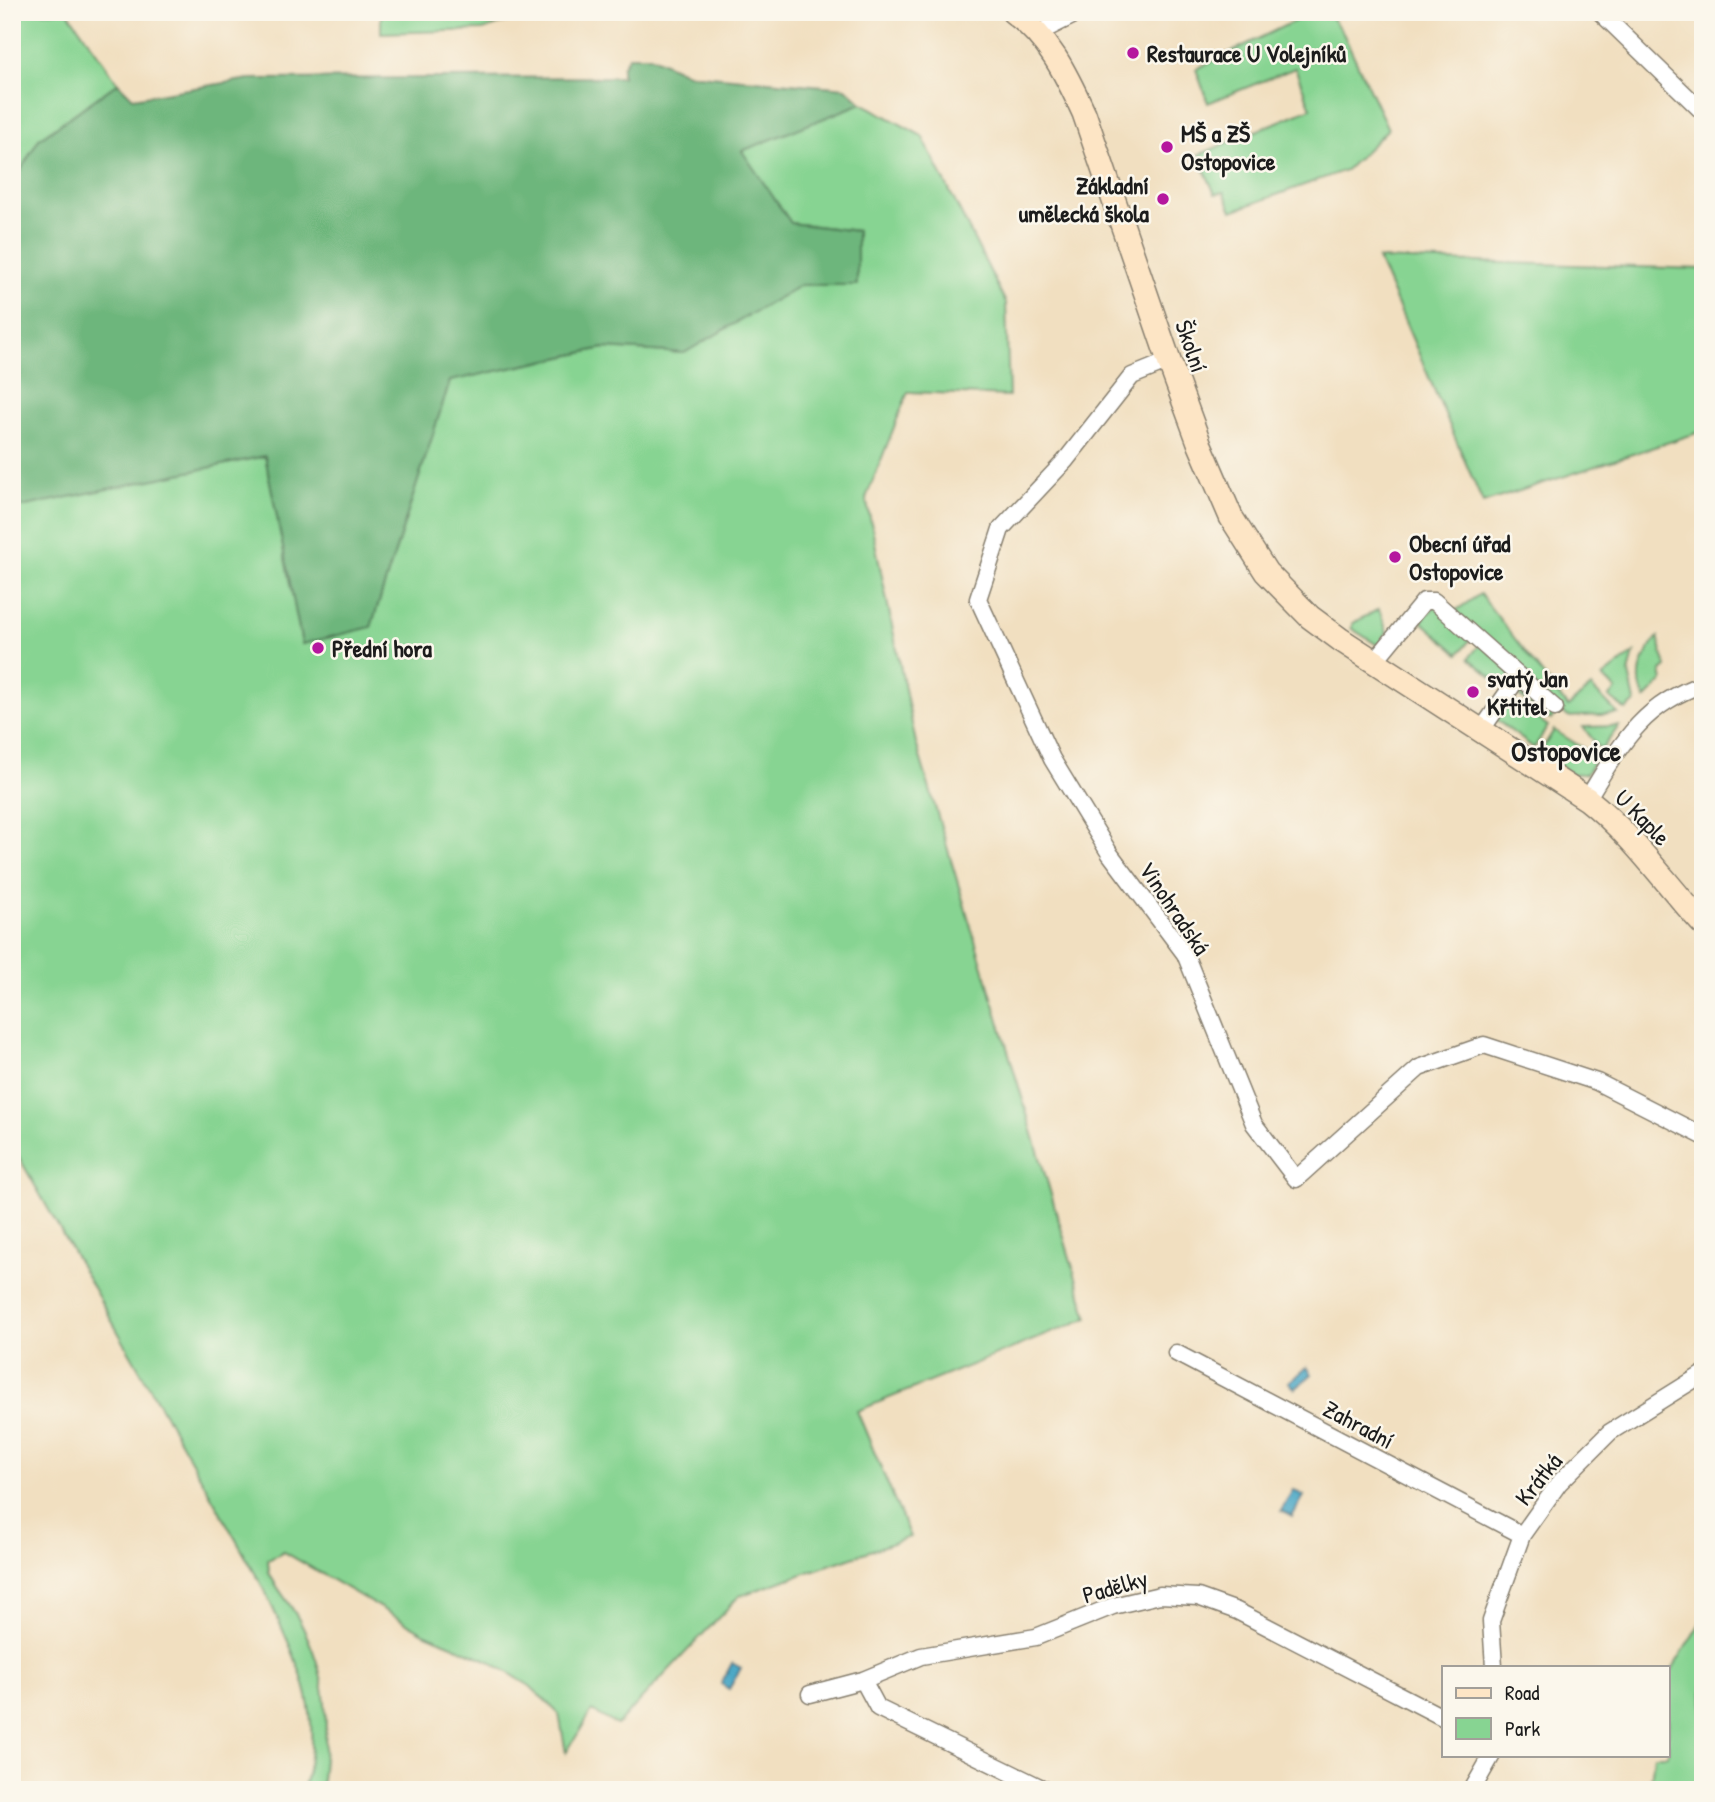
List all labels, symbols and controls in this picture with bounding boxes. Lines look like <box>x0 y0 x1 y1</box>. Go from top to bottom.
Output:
place label: Restaurace U Volejníků <box>1147 37 1347 69</box>
marker: Restaurace U Volejníků <box>1125 45 1141 61</box>
place label: MŠ a ZŠ Ostopovice <box>1181 117 1276 178</box>
marker: MŠ a ZŠ Ostopovice <box>1159 139 1175 155</box>
place label: Základní umělecká škola <box>1019 169 1150 229</box>
marker: Základní umělecká škola <box>1155 191 1171 207</box>
street label: Školní <box>1168 316 1216 376</box>
place label: Obecní úřad Ostopovice <box>1409 527 1511 588</box>
marker: Obecní úřad Ostopovice <box>1387 549 1403 565</box>
place label: Přední hora <box>332 632 432 664</box>
marker: Přední hora <box>310 640 326 656</box>
place label: svatý Jan Křtitel <box>1487 662 1568 722</box>
marker: svatý Jan Křtitel <box>1465 684 1481 700</box>
district label: Ostopovice <box>1511 732 1622 771</box>
street label: U Kaple <box>1608 782 1678 852</box>
street label: Vinohradská <box>1132 855 1218 961</box>
street label: Zahradní <box>1318 1392 1400 1456</box>
street label: Krátká <box>1507 1446 1569 1512</box>
street label: Padělky <box>1079 1561 1151 1611</box>
legend <box>1442 1666 1670 1756</box>
text: Road <box>1505 1678 1539 1707</box>
text: Park <box>1505 1714 1540 1743</box>

